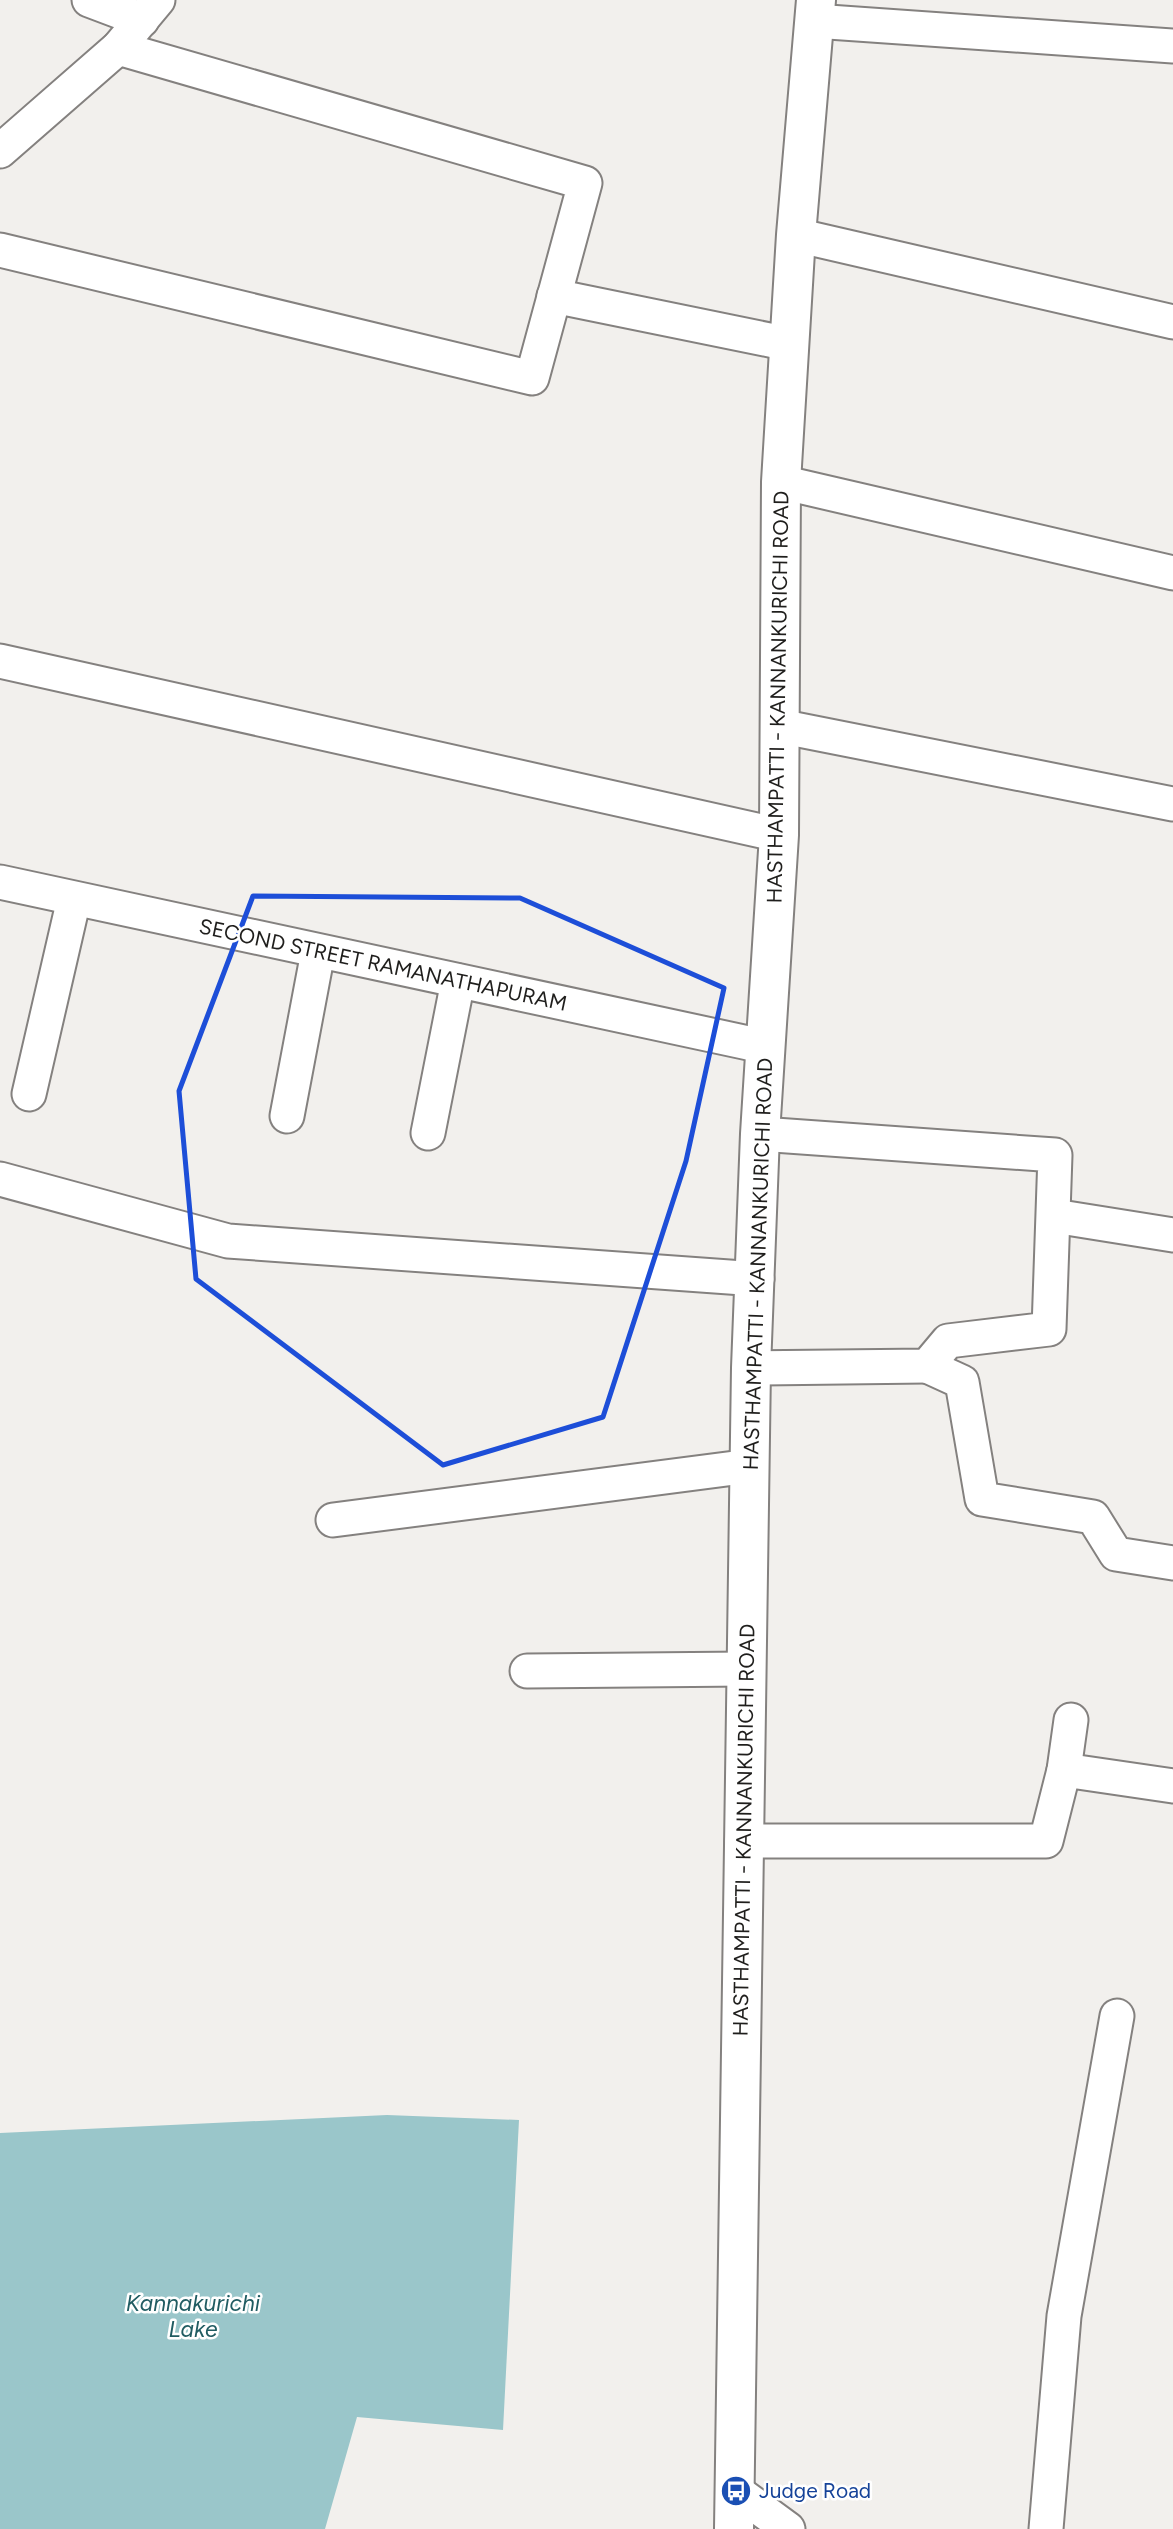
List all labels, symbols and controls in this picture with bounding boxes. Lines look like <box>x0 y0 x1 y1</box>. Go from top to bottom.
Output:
street label: HASTHAMPATTI - KANNANKURICHI ROAD <box>761 490 794 904</box>
street label: SECOND STREET RAMANATHAPURAM <box>197 913 569 1016</box>
street label: HASTHAMPATTI - KANNANKURICHI ROAD <box>738 1057 777 1471</box>
street label: HASTHAMPATTI - KANNANKURICHI ROAD <box>727 1623 760 2037</box>
water label: Kannakurichi Lake <box>126 2289 261 2343</box>
bus stop icon: Judge Road <box>719 2474 753 2508</box>
place label: Judge Road <box>759 2478 871 2503</box>

